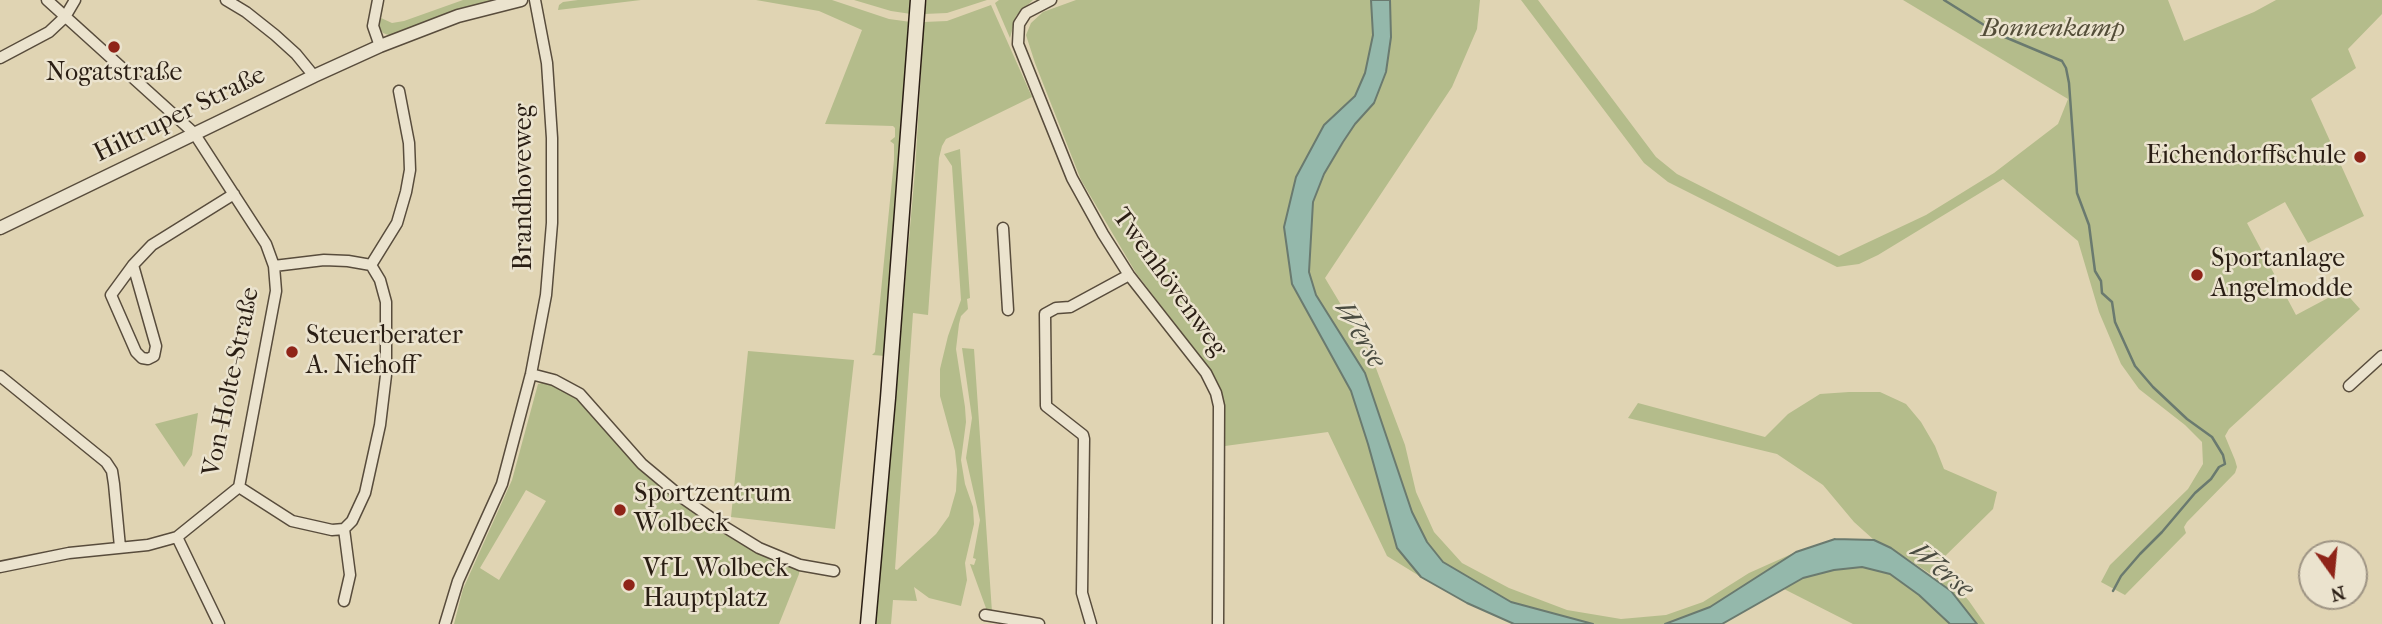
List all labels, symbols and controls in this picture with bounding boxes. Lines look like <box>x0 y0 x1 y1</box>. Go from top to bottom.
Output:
park label: Bonnenkamp <box>1981 14 2125 46</box>
marker: Nogatstraße <box>106 39 122 55</box>
place label: Nogatstraße <box>46 58 182 90</box>
street label: Hiltruper Straße <box>89 60 271 170</box>
street label: Brandhoveweg <box>509 103 541 271</box>
place label: Eichendorffschule <box>2146 141 2346 173</box>
marker: Eichendorffschule <box>2352 149 2368 165</box>
street label: Twenhövenweg <box>1105 202 1233 364</box>
place label: Sportanlage Angelmodde <box>2211 244 2353 306</box>
marker: Sportanlage Angelmodde <box>2189 267 2205 283</box>
street label: Von-Holte-Straße <box>197 285 267 479</box>
water label: Werse <box>1326 295 1392 375</box>
place label: Steuerberater A. Niehoff <box>306 321 463 382</box>
marker: Steuerberater A. Niehoff <box>284 344 300 360</box>
place label: Sportzentrum Wolbeck <box>634 479 791 540</box>
marker: Sportzentrum Wolbeck <box>612 502 628 518</box>
water label: Werse <box>1902 535 1980 607</box>
north arrow <box>2298 540 2368 610</box>
place label: VfL Wolbeck Hauptplatz <box>643 554 789 616</box>
marker: VfL Wolbeck Hauptplatz <box>621 577 637 593</box>
text: N <box>2328 581 2348 606</box>

